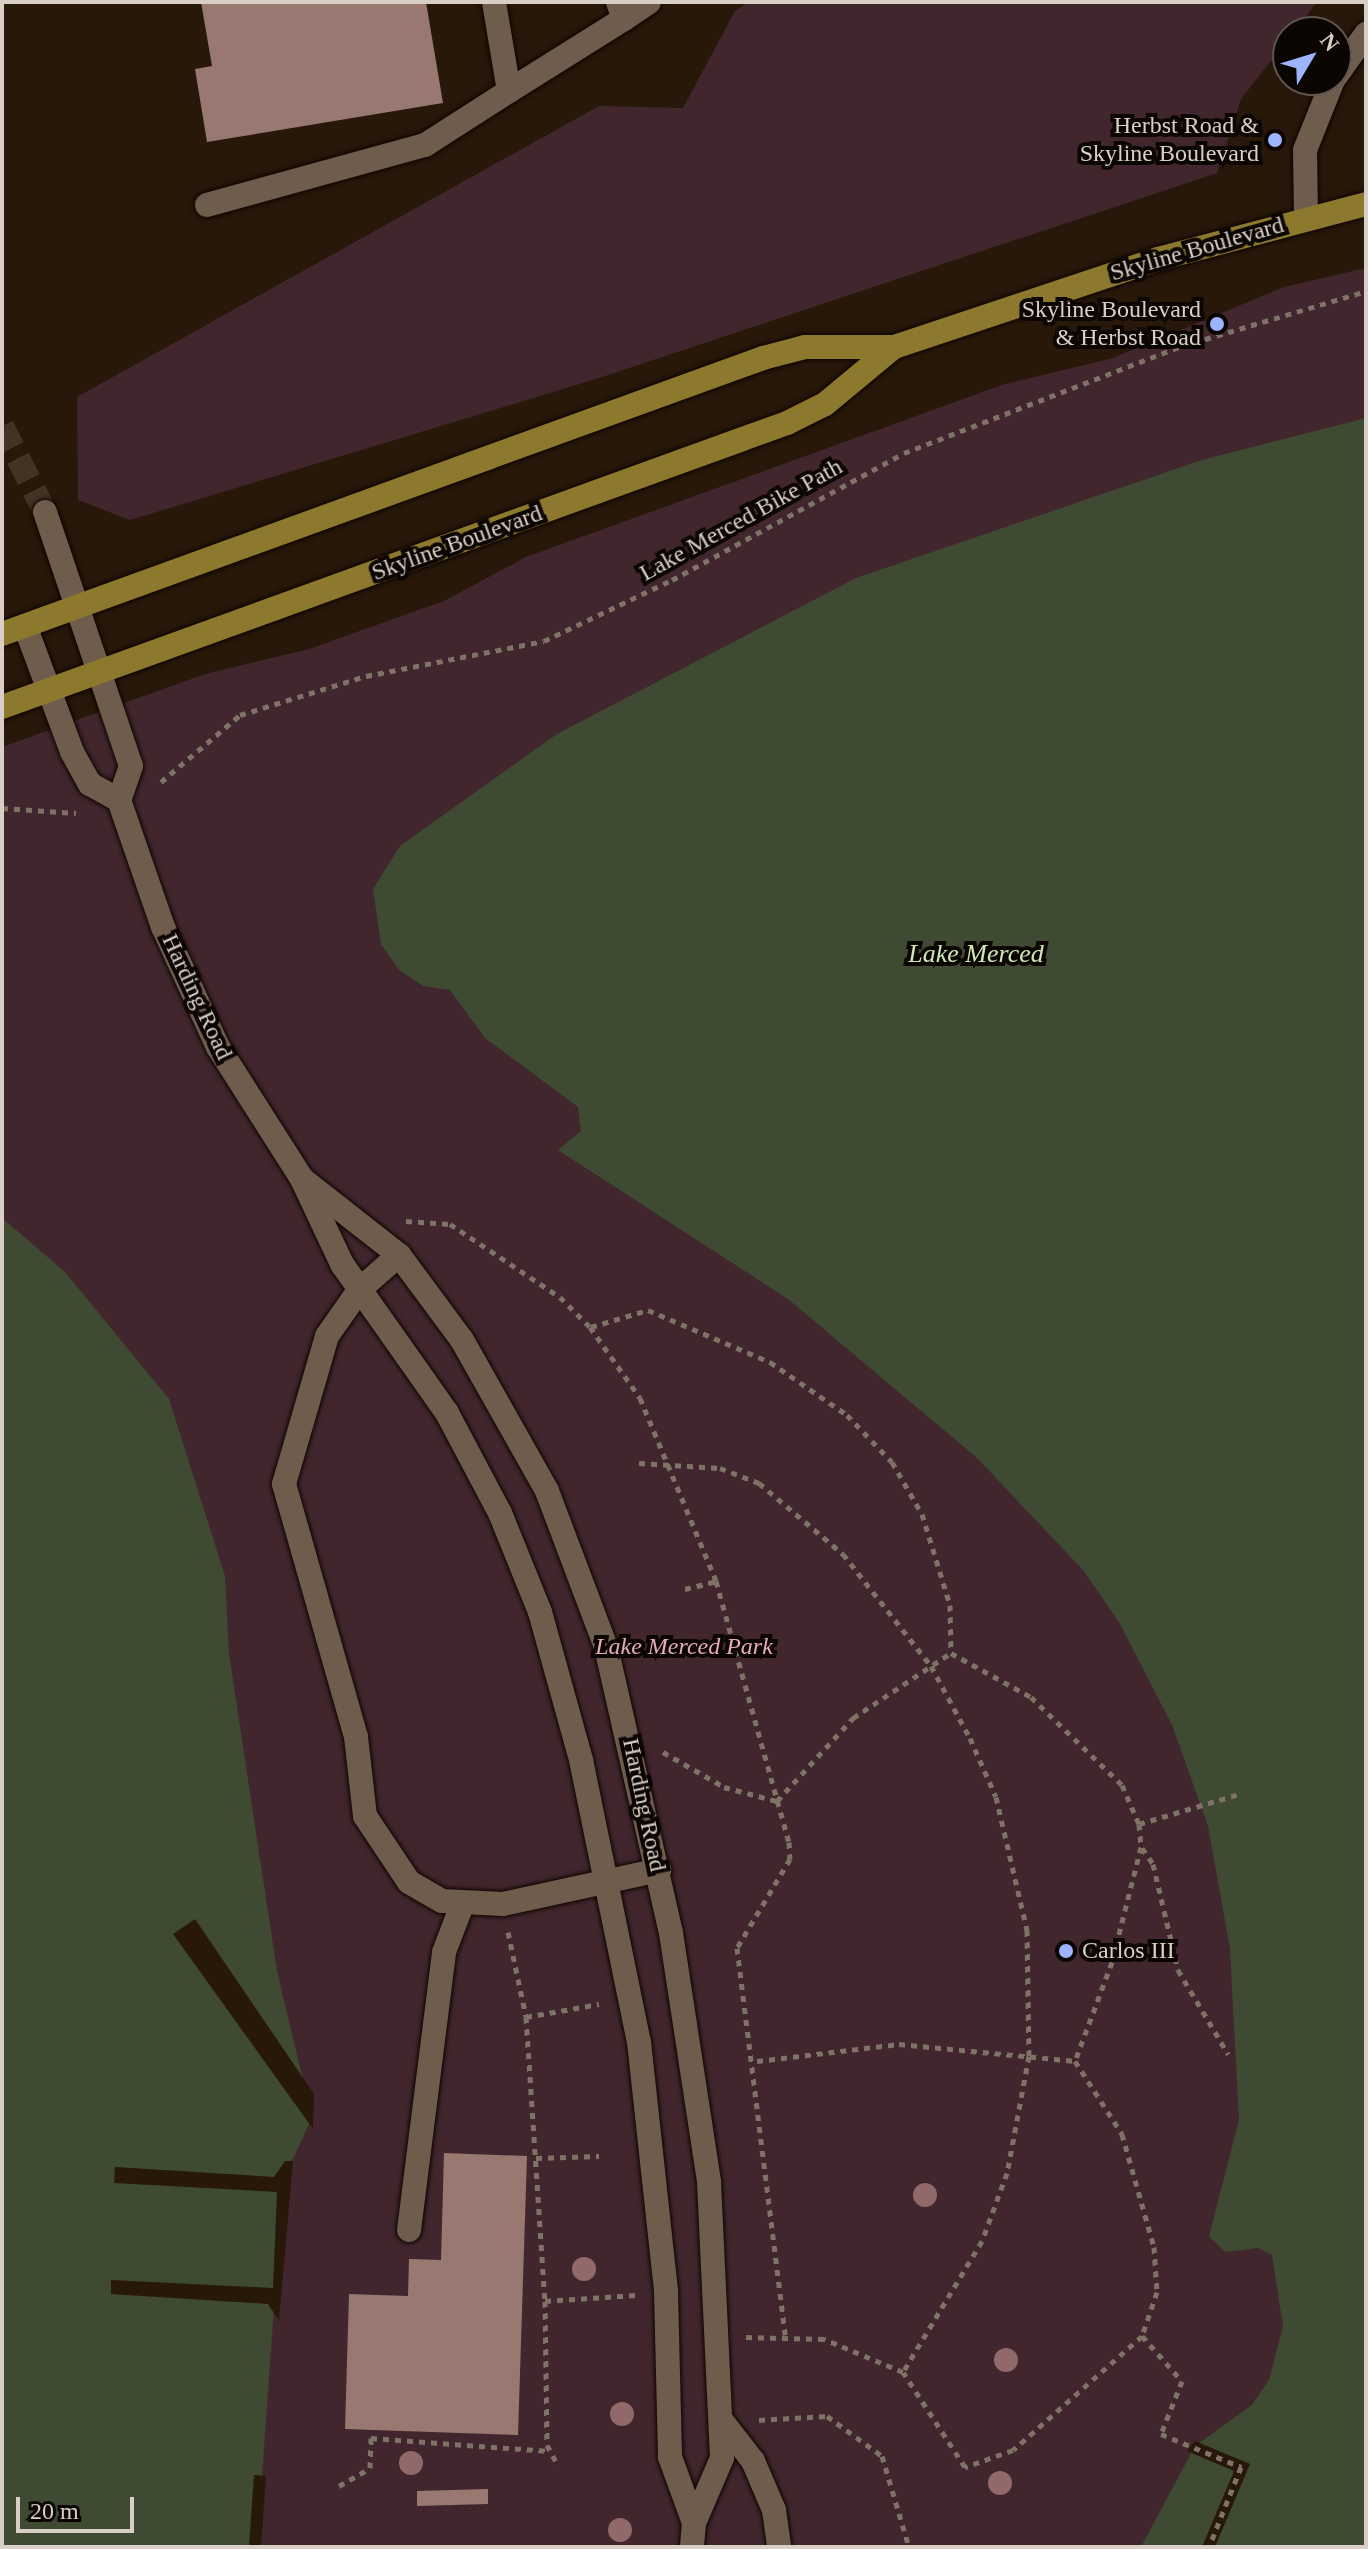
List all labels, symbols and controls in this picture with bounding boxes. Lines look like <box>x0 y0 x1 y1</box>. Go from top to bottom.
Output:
north arrow <box>1272 16 1352 96</box>
text: N <box>1315 28 1344 56</box>
place label: Herbst Road & Skyline Boulevard <box>1080 112 1259 168</box>
marker: Herbst Road & Skyline Boulevard <box>1266 131 1284 149</box>
street label: Skyline Boulevard <box>1107 210 1287 288</box>
place label: Skyline Boulevard & Herbst Road <box>1022 296 1201 352</box>
marker: Skyline Boulevard & Herbst Road <box>1208 315 1226 333</box>
street label: Lake Merced Bike Path <box>635 452 847 588</box>
street label: Skyline Boulevard <box>368 499 546 587</box>
street label: Harding Road <box>155 930 239 1064</box>
water label: Lake Merced <box>908 938 1044 970</box>
park label: Lake Merced Park <box>595 1633 773 1661</box>
street label: Harding Road <box>616 1736 672 1874</box>
place label: Carlos III <box>1082 1937 1175 1965</box>
marker: Carlos III <box>1057 1942 1075 1960</box>
scale bar <box>20 2481 138 2531</box>
text: 20 m <box>30 2498 79 2524</box>

